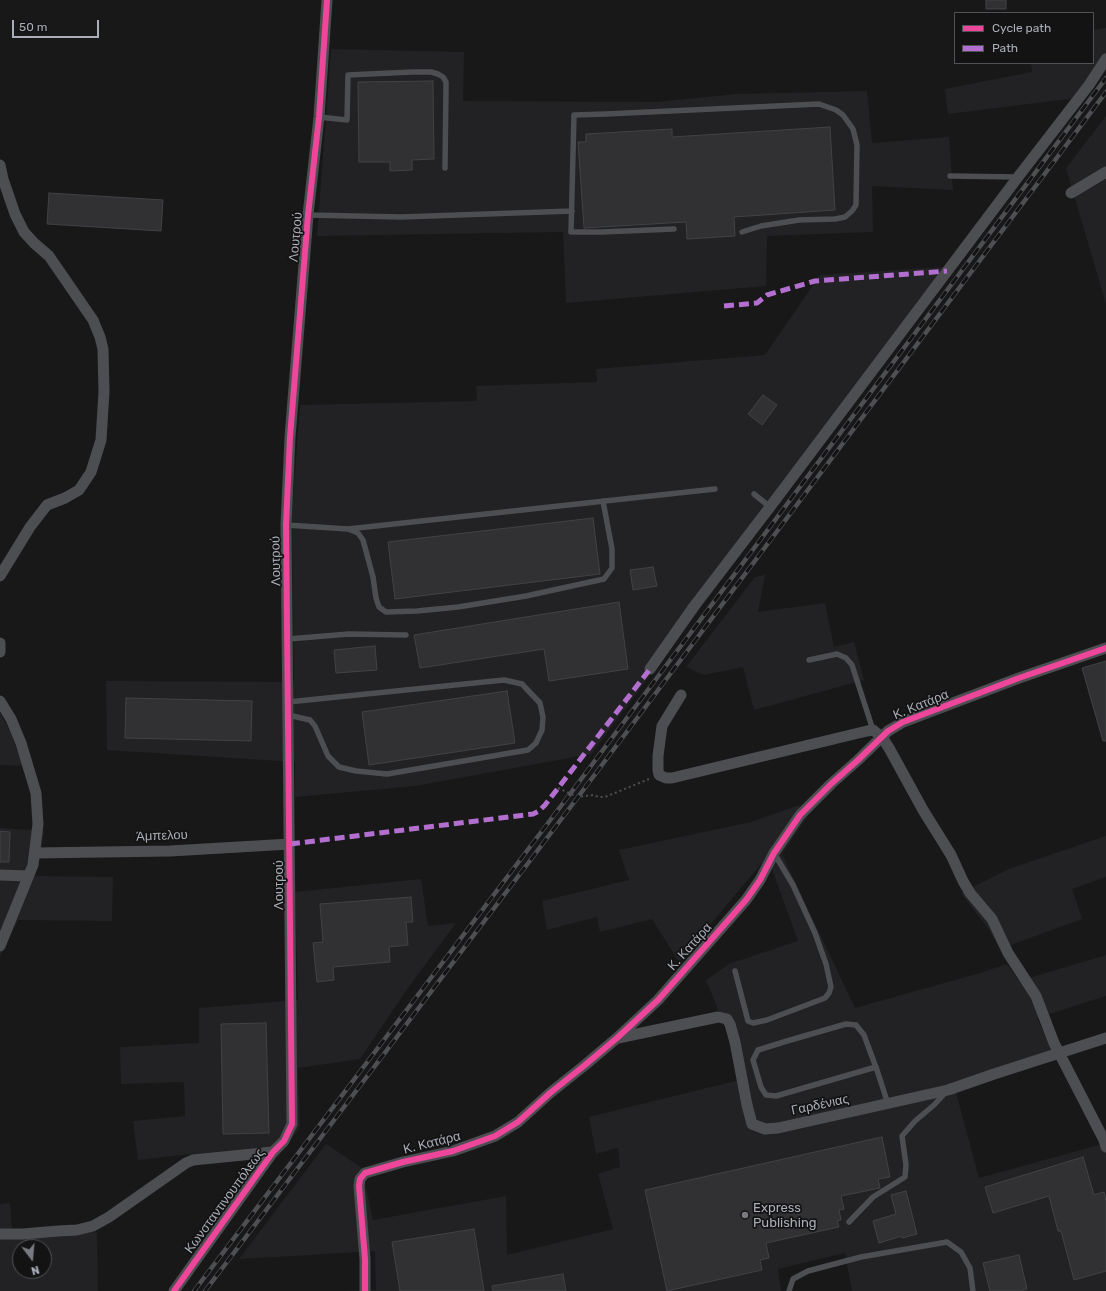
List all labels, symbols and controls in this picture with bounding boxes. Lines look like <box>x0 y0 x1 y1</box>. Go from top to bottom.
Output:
scale bar <box>14 12 101 38</box>
legend <box>954 12 1094 64</box>
text: 50 m <box>19 20 47 34</box>
text: Cycle path <box>992 21 1051 35</box>
text: Path <box>992 41 1018 55</box>
street label: Λουτρού <box>286 211 306 263</box>
street label: Λουτρού <box>268 536 284 586</box>
street label: Κ. Κατάρα <box>891 687 951 723</box>
street label: Άμπελου <box>136 827 188 845</box>
street label: Λουτρού <box>271 860 287 910</box>
street label: Κ. Κατάρα <box>665 920 715 974</box>
street label: Γαρδένιας <box>790 1091 850 1119</box>
street label: Κ. Κατάρα <box>402 1128 462 1158</box>
street label: Κωνσταντινουπόλεως <box>182 1146 268 1256</box>
place label: Express Publishing <box>753 1200 817 1231</box>
marker: Express Publishing <box>740 1210 750 1220</box>
north arrow <box>12 1239 52 1279</box>
text: N <box>30 1263 41 1277</box>

